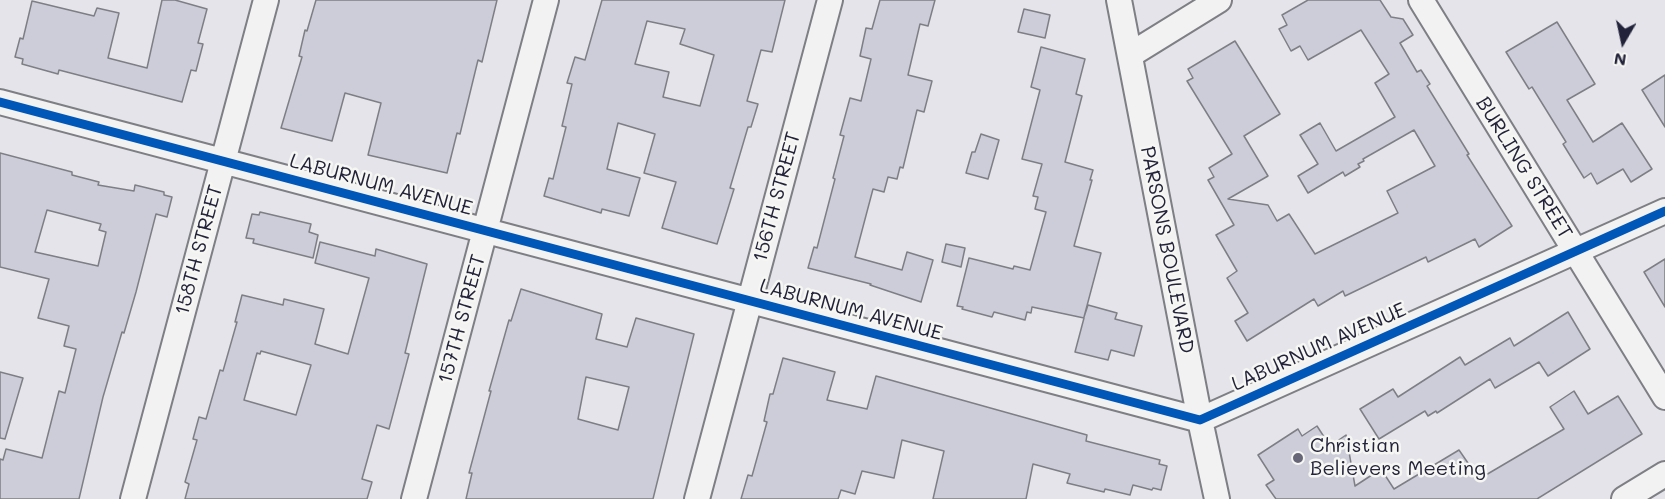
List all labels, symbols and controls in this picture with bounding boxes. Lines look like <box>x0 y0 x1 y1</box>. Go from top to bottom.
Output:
north arrow <box>1593 12 1653 72</box>
text: N <box>1612 49 1628 72</box>
street label: BURLING STREET <box>1471 92 1577 244</box>
street label: 156TH STREET <box>748 129 806 265</box>
street label: PARSONS BOULEVARD <box>1135 144 1199 356</box>
street label: LABURNUM AVENUE <box>287 149 475 221</box>
street label: 158TH STREET <box>170 182 228 318</box>
street label: 157TH STREET <box>433 252 491 386</box>
street label: LABURNUM AVENUE <box>757 274 945 346</box>
street label: LABURNUM AVENUE <box>1228 298 1410 396</box>
place label: Christian Believers Meeting <box>1310 434 1486 481</box>
marker: Christian Believers Meeting <box>1291 451 1305 465</box>

